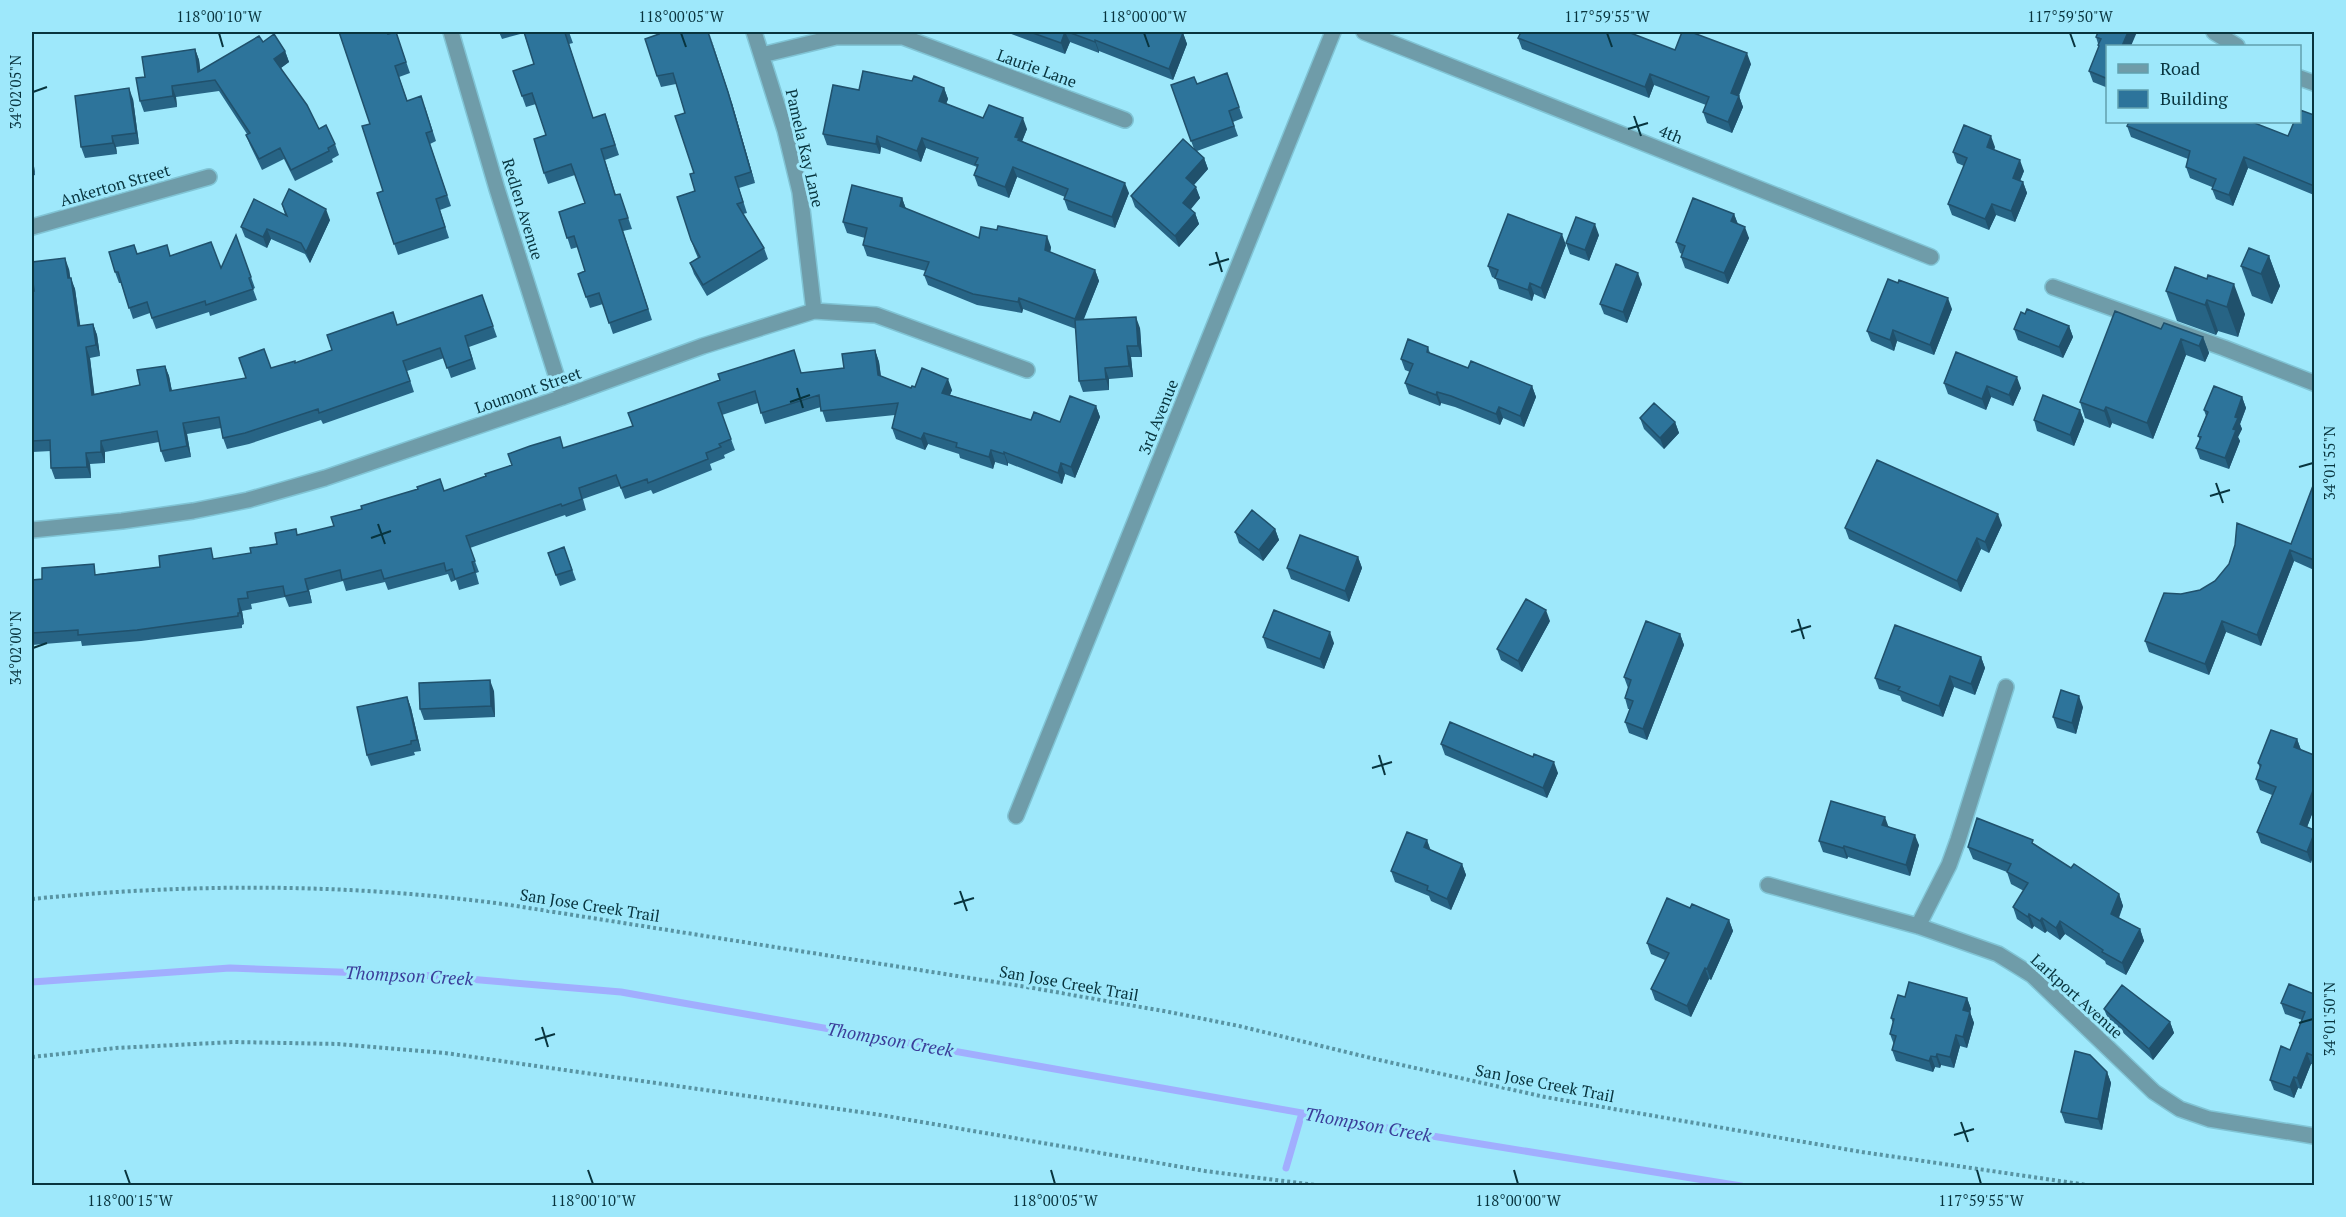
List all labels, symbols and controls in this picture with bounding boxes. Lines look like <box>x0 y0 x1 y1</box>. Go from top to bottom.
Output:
text: 118°00'10"W <box>176 6 263 26</box>
text: 118°00'05"W <box>638 6 725 26</box>
text: 118°00'00"W <box>1101 6 1188 26</box>
text: 117°59'55"W <box>1564 6 1651 26</box>
text: 117°59'50"W <box>2027 6 2114 26</box>
street label: Laurie Lane <box>994 43 1080 93</box>
legend <box>2106 45 2301 123</box>
text: 34°02'05"N <box>5 55 25 129</box>
text: Road <box>2160 56 2200 80</box>
text: Building <box>2160 86 2228 110</box>
street label: Pamela Kay Lane <box>781 87 829 209</box>
street label: 4th <box>1656 119 1687 149</box>
street label: Redlen Avenue <box>497 156 549 262</box>
street label: Ankerton Street <box>57 159 173 211</box>
street label: Loumont Street <box>472 361 584 419</box>
street label: 3rd Avenue <box>1133 376 1183 458</box>
text: 34°01'55"N <box>2319 426 2339 500</box>
text: 34°02'00"N <box>5 611 25 685</box>
street label: San Jose Creek Trail <box>519 883 662 927</box>
street label: Larkport Avenue <box>2026 949 2128 1043</box>
water label: Thompson Creek <box>344 960 474 990</box>
street label: San Jose Creek Trail <box>998 960 1141 1006</box>
text: 34°01'50"N <box>2319 982 2339 1056</box>
water label: Thompson Creek <box>825 1016 956 1062</box>
street label: San Jose Creek Trail <box>1474 1059 1617 1107</box>
water label: Thompson Creek <box>1303 1101 1434 1147</box>
text: 118°00'15"W <box>87 1190 174 1210</box>
text: 118°00'10"W <box>550 1190 637 1210</box>
text: 118°00'05"W <box>1012 1190 1099 1210</box>
text: 118°00'00"W <box>1475 1190 1562 1210</box>
text: 117°59'55"W <box>1938 1190 2025 1210</box>

